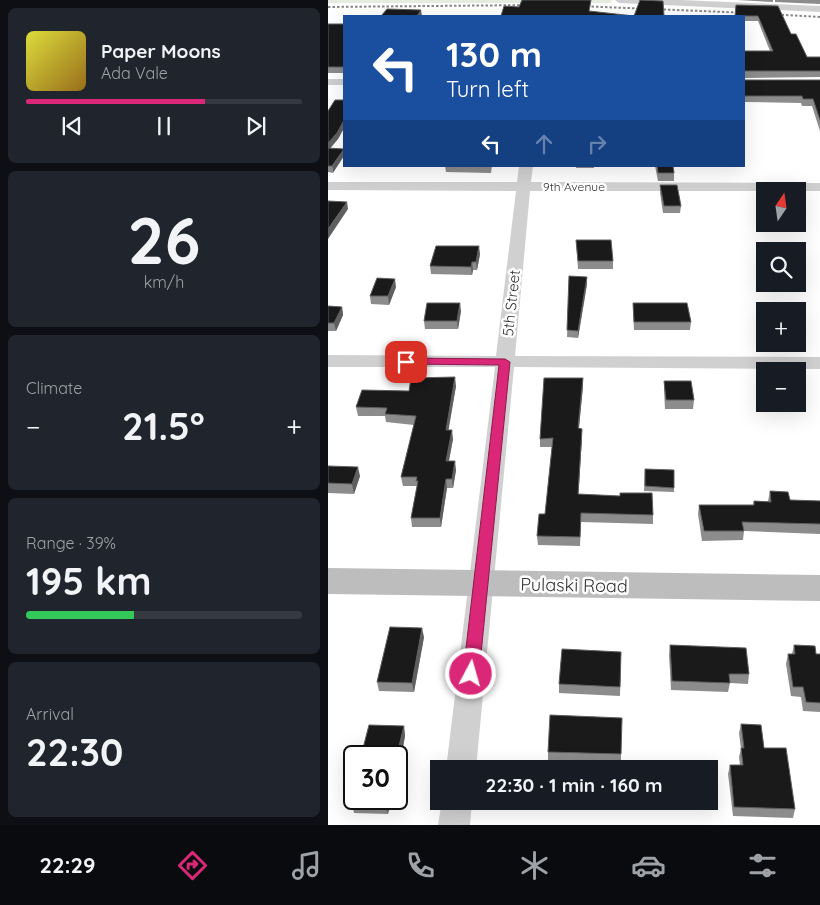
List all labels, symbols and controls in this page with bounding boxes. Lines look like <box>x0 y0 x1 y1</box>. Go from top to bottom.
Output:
text: 130 m <box>446 32 542 76</box>
icon: left <box>363 35 428 100</box>
text: Paper Moons <box>101 39 221 63</box>
text: Ada Vale <box>101 63 168 83</box>
text: Turn left <box>446 75 529 103</box>
icon: previous <box>58 112 86 140</box>
icon: pause <box>150 112 178 140</box>
icon: next <box>242 112 270 140</box>
icon: left <box>477 130 505 158</box>
icon: ahead <box>530 130 558 158</box>
icon: right <box>583 130 611 158</box>
street label: 9th Avenue <box>543 179 605 194</box>
north arrow <box>756 182 806 232</box>
map controls <box>756 182 806 412</box>
text: 26 <box>128 199 200 280</box>
button: search <box>756 242 806 292</box>
street label: 5th Street <box>498 269 524 337</box>
text: km/h <box>144 272 184 292</box>
button: + <box>756 302 806 352</box>
pin <box>385 341 427 383</box>
icon: arrive <box>392 348 420 376</box>
button: − <box>756 362 806 412</box>
text: Climate <box>26 378 82 398</box>
text: 21.5° <box>122 402 205 450</box>
text: − <box>26 409 41 444</box>
text: + <box>286 409 302 444</box>
text: Range · 39% <box>26 533 116 553</box>
text: 195 km <box>26 557 152 605</box>
street label: Pulaski Road <box>520 573 628 597</box>
position arrow <box>444 647 496 699</box>
text: Arrival <box>26 704 74 724</box>
text: 22:30 <box>26 728 123 776</box>
speed limit sign: 30 <box>343 745 408 810</box>
text: 22:30 · 1 min · 160 m <box>486 773 662 797</box>
icon: directions <box>175 848 210 883</box>
icon: music <box>289 848 324 883</box>
icon: phone <box>403 848 438 883</box>
icon: climate <box>517 848 552 883</box>
icon: car <box>631 848 666 883</box>
icon: filters <box>745 848 780 883</box>
text: 22:29 <box>40 851 96 879</box>

